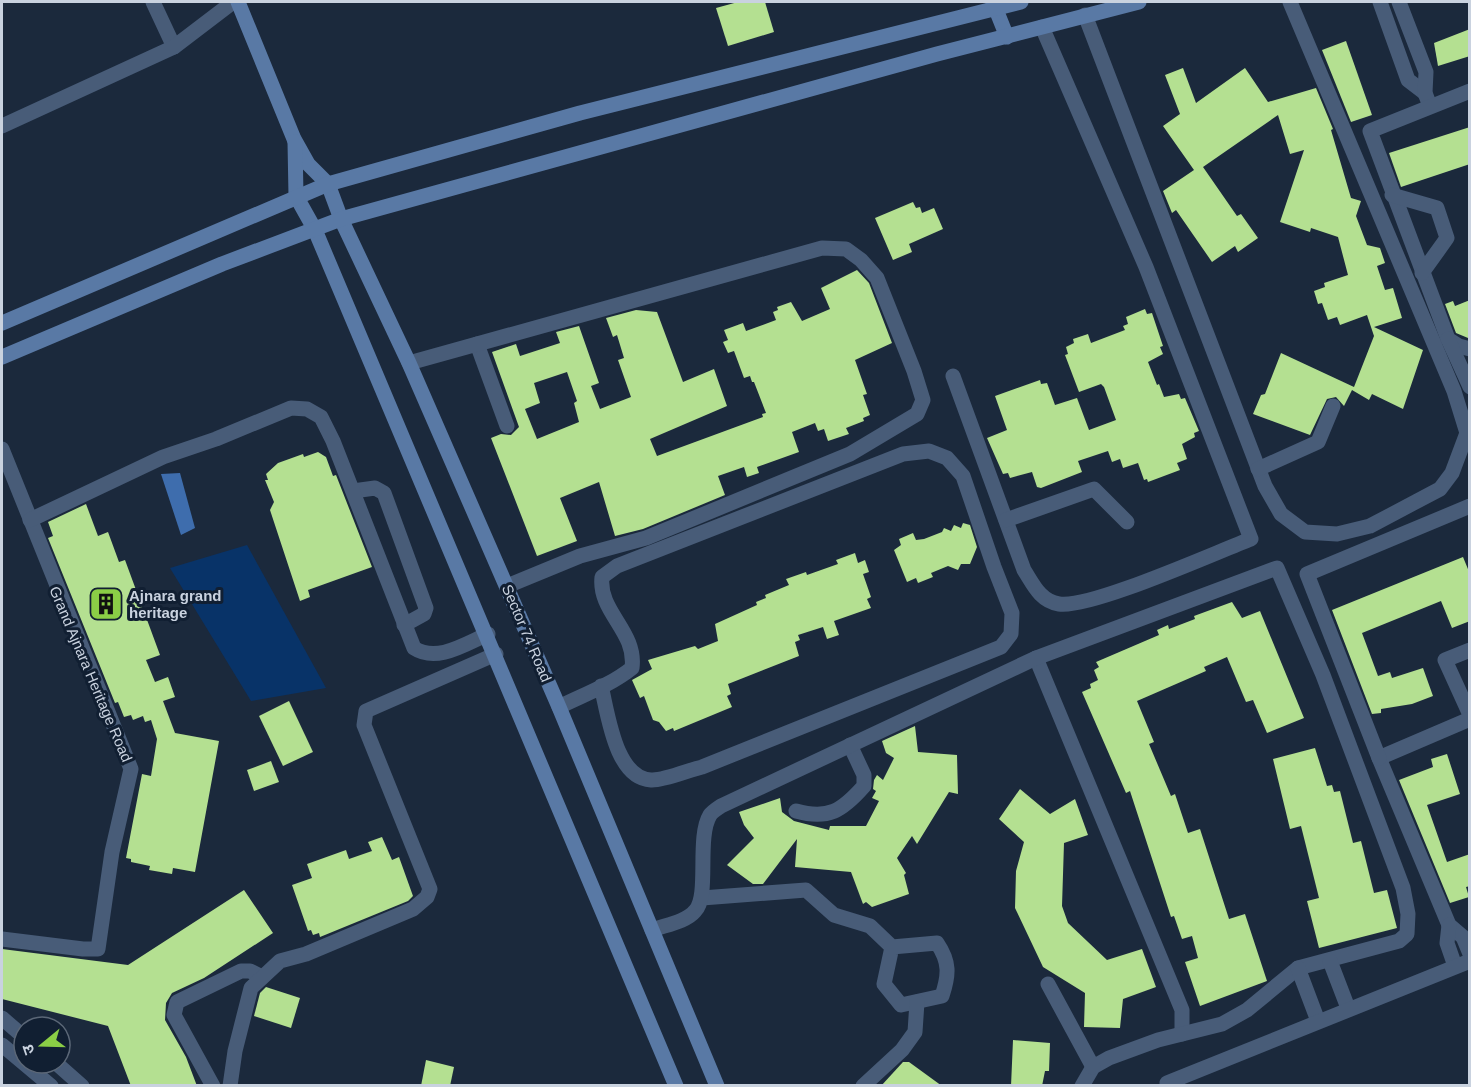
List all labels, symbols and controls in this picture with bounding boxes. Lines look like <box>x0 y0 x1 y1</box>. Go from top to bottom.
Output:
street label: Sector 74 Road <box>499 582 555 684</box>
street label: Grand Ajnara Heritage Road <box>46 584 136 764</box>
building icon: Ajnara grand heritage <box>88 586 124 622</box>
place label: Ajnara grand heritage <box>129 587 222 621</box>
north arrow <box>12 1015 72 1075</box>
text: उ <box>19 1042 38 1057</box>

